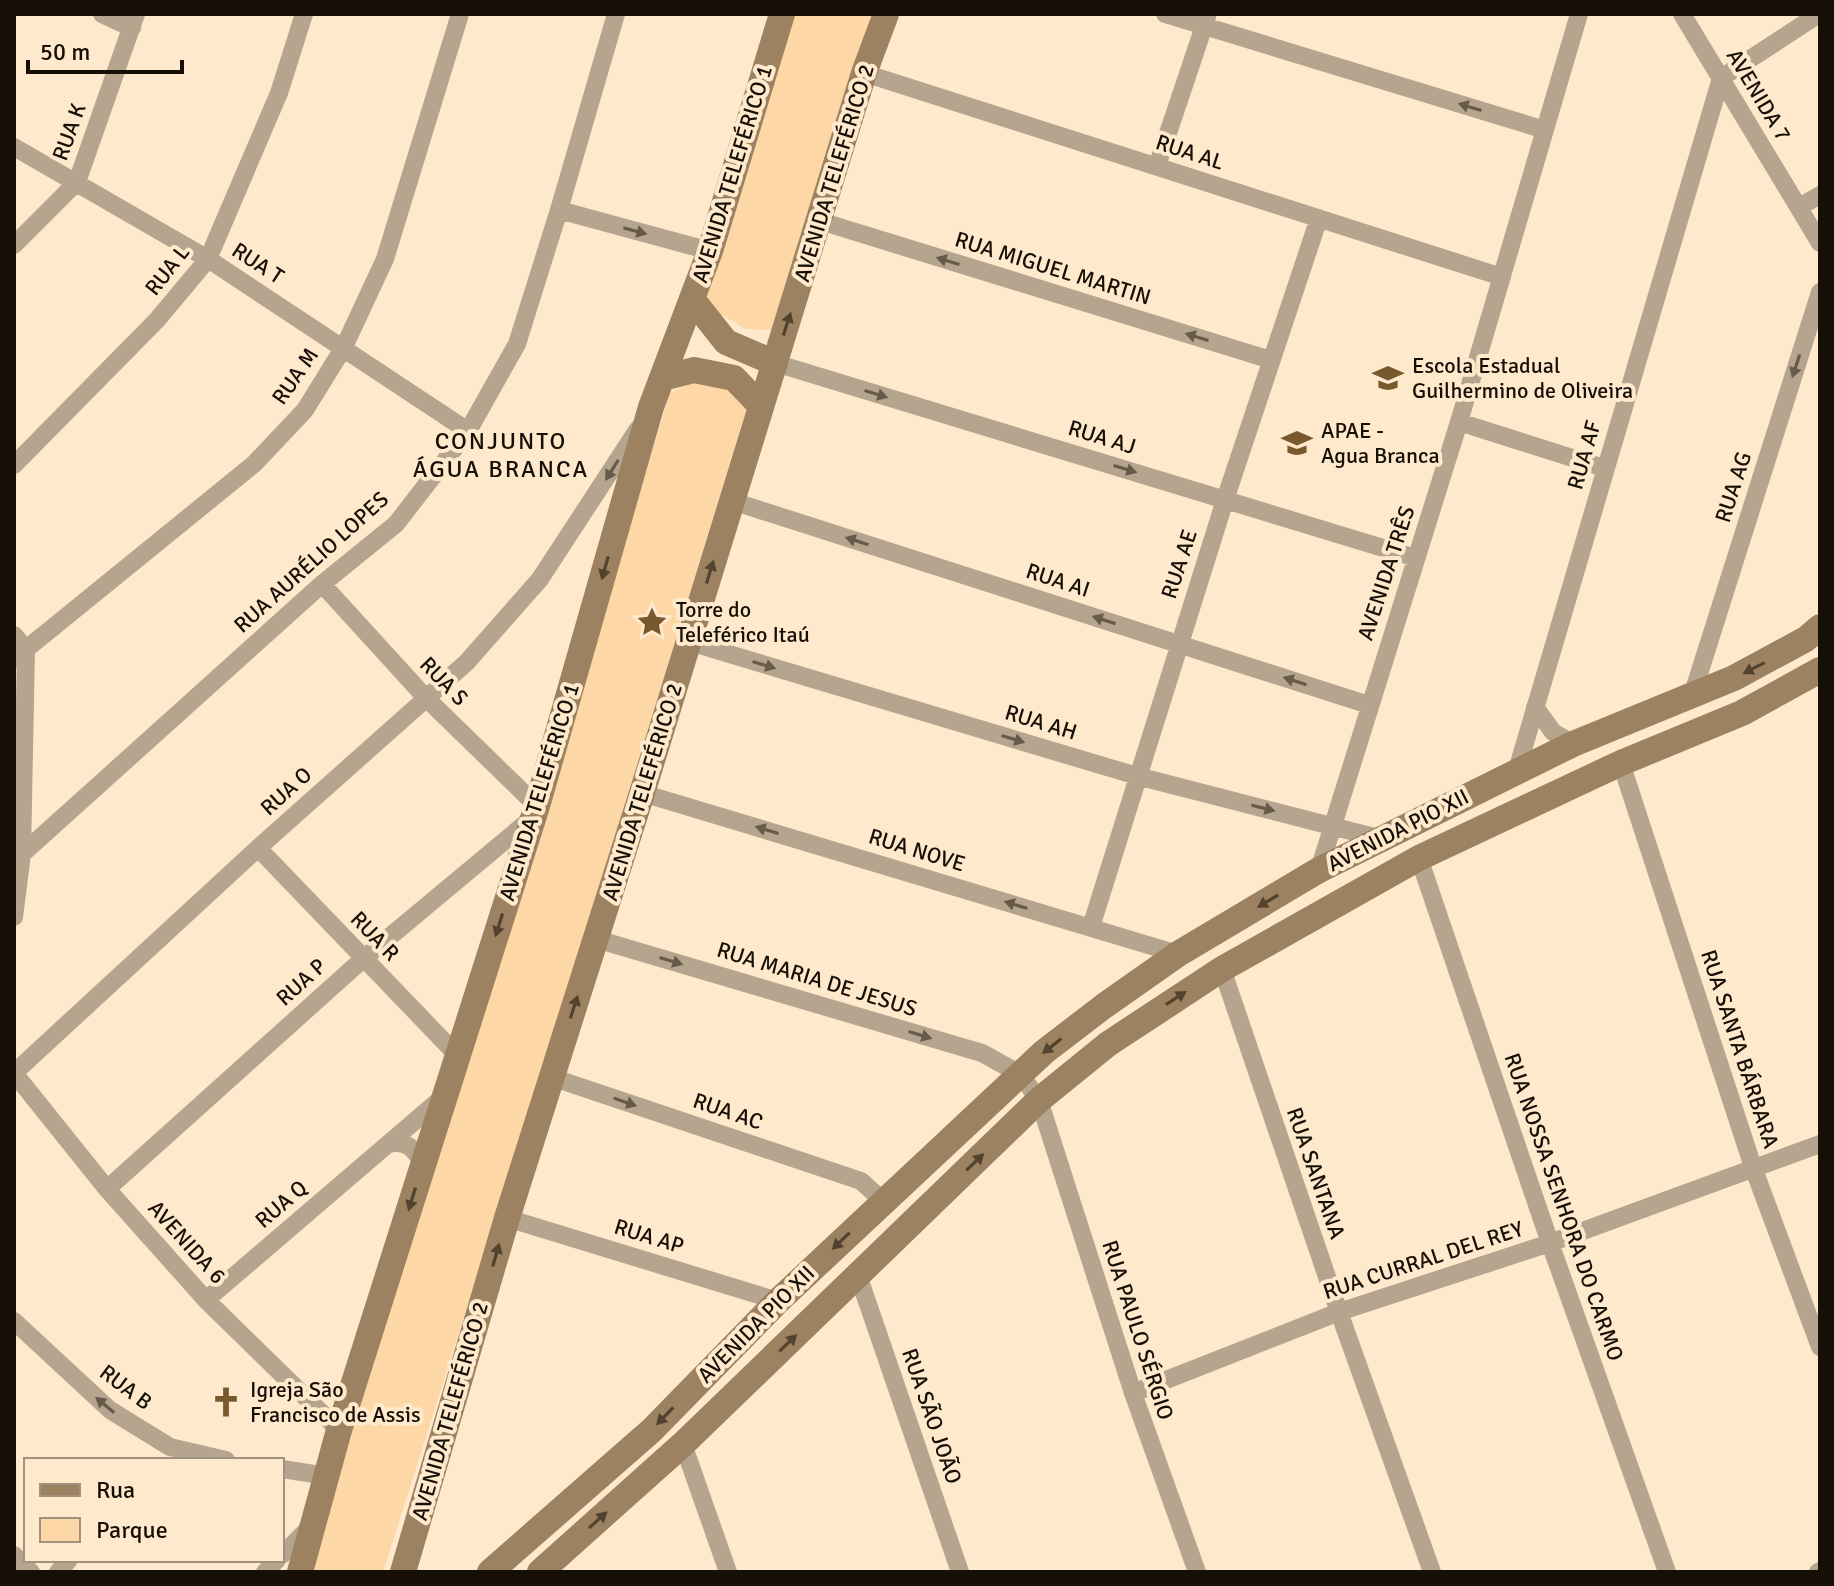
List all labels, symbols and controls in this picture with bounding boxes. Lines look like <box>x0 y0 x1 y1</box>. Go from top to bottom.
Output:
scale bar <box>28 24 182 74</box>
text: 50 m <box>40 37 90 67</box>
street label: AVENIDA 7 <box>1721 44 1797 146</box>
street label: AVENIDA TELEFÉRICO 2 <box>788 61 880 285</box>
street label: AVENIDA TELEFÉRICO 1 <box>686 62 778 286</box>
street label: RUA K <box>46 100 92 164</box>
one-way arrow <box>1458 100 1482 113</box>
street label: RUA AL <box>1152 128 1228 176</box>
one-way arrow <box>623 225 647 238</box>
street label: RUA MIGUEL MARTIN <box>952 225 1154 311</box>
street label: RUA T <box>227 236 289 290</box>
street label: RUA L <box>139 239 195 301</box>
one-way arrow <box>936 254 960 267</box>
one-way arrow <box>781 311 794 335</box>
one-way arrow <box>1184 331 1208 343</box>
street label: RUA M <box>266 342 324 410</box>
place label: Escola Estadual Guilhermino de Oliveira <box>1412 352 1633 404</box>
one-way arrow <box>1790 355 1802 379</box>
school or university icon: Escola Estadual Guilhermino de Oliveira <box>1371 361 1405 395</box>
one-way arrow <box>864 388 888 401</box>
street label: RUA AJ <box>1065 414 1139 460</box>
place label: APAE - Agua Branca <box>1321 417 1440 469</box>
street label: RUA AF <box>1561 417 1607 493</box>
district label: CONJUNTO ÁGUA BRANCA <box>413 426 589 484</box>
school or university icon: APAE - Agua Branca <box>1280 426 1314 460</box>
street label: RUA AG <box>1709 448 1757 526</box>
one-way arrow <box>605 459 620 480</box>
one-way arrow <box>1113 463 1137 476</box>
street label: RUA AURÉLIO LOPES <box>228 486 394 638</box>
street label: AVENIDA TRÊS <box>1352 502 1420 644</box>
street label: RUA AE <box>1155 526 1203 602</box>
one-way arrow <box>844 534 868 547</box>
one-way arrow <box>598 557 611 581</box>
street label: RUA AI <box>1023 557 1093 603</box>
one-way arrow <box>704 560 717 584</box>
place label: Torre do Teleférico Itaú <box>676 596 810 648</box>
place icon: Torre do Teleférico Itaú <box>635 605 669 639</box>
one-way arrow <box>1092 613 1116 626</box>
street label: RUA S <box>414 651 474 711</box>
one-way arrow <box>752 659 776 672</box>
one-way arrow <box>1743 660 1765 674</box>
one-way arrow <box>1282 674 1306 687</box>
street label: AVENIDA TELEFÉRICO 1 <box>493 680 585 904</box>
street label: AVENIDA TELEFÉRICO 2 <box>596 680 688 904</box>
street label: RUA AH <box>1002 698 1080 746</box>
one-way arrow <box>1001 733 1025 746</box>
street label: RUA O <box>255 761 317 821</box>
street label: AVENIDA PIO XII <box>1323 783 1473 877</box>
one-way arrow <box>1251 802 1276 815</box>
one-way arrow <box>755 823 779 836</box>
street label: RUA NOVE <box>865 823 969 877</box>
one-way arrow <box>1256 893 1279 907</box>
one-way arrow <box>1004 898 1028 911</box>
street label: RUA R <box>345 906 405 966</box>
one-way arrow <box>492 913 505 937</box>
street label: RUA MARIA DE JESUS <box>714 936 920 1022</box>
street label: RUA SANTA BÁRBARA <box>1695 946 1785 1152</box>
street label: RUA P <box>270 953 332 1011</box>
one-way arrow <box>659 955 683 968</box>
one-way arrow <box>1165 992 1187 1006</box>
one-way arrow <box>568 995 580 1019</box>
one-way arrow <box>908 1029 932 1042</box>
one-way arrow <box>1042 1037 1062 1053</box>
street label: RUA NOSSA SENHORA DO CARMO <box>1499 1049 1629 1365</box>
street label: RUA AC <box>690 1087 766 1135</box>
one-way arrow <box>613 1097 637 1109</box>
street label: RUA SANTANA <box>1281 1104 1351 1243</box>
one-way arrow <box>965 1153 984 1172</box>
street label: RUA Q <box>250 1174 312 1234</box>
one-way arrow <box>405 1188 418 1212</box>
street label: AVENIDA 6 <box>143 1195 231 1289</box>
street label: RUA AP <box>611 1213 687 1259</box>
street label: RUA CURRAL DEL REY <box>1319 1215 1527 1305</box>
one-way arrow <box>832 1231 851 1250</box>
street label: RUA PAULO SÉRGIO <box>1096 1237 1180 1423</box>
one-way arrow <box>490 1243 503 1267</box>
street label: AVENIDA PIO XII <box>692 1260 820 1388</box>
street label: AVENIDA TELEFÉRICO 2 <box>406 1299 494 1523</box>
one-way arrow <box>778 1334 797 1352</box>
street label: RUA SÃO JOÃO <box>896 1345 968 1487</box>
street label: RUA B <box>94 1359 158 1415</box>
place label: Igreja São Francisco de Assis <box>250 1376 421 1428</box>
church icon: Igreja São Francisco de Assis <box>209 1385 243 1419</box>
one-way arrow <box>96 1397 116 1414</box>
one-way arrow <box>656 1406 675 1425</box>
legend <box>24 1458 284 1562</box>
text: Rua <box>96 1475 135 1505</box>
one-way arrow <box>587 1512 607 1529</box>
text: Parque <box>96 1515 168 1545</box>

